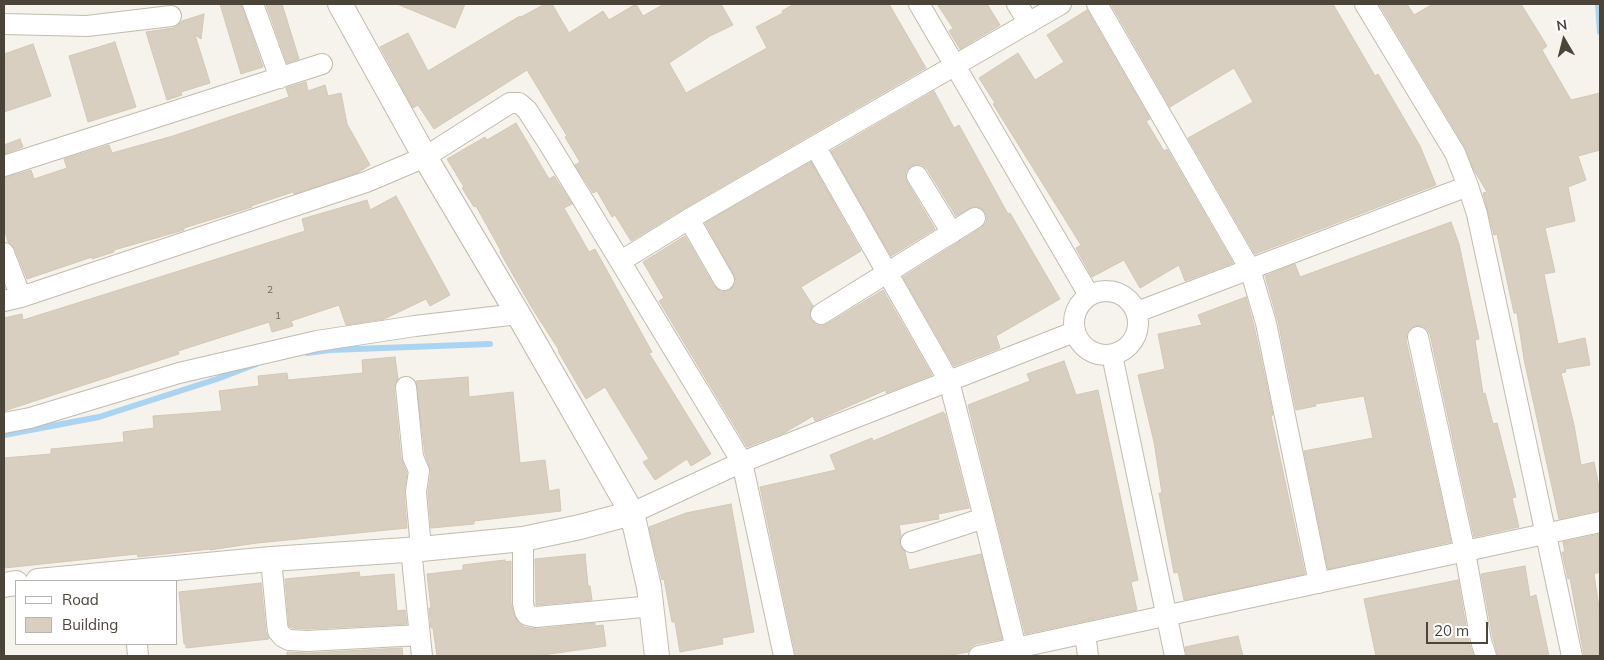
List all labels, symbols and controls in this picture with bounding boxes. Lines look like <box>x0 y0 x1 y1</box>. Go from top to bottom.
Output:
north arrow <box>1539 15 1589 65</box>
text: N <box>1555 15 1568 35</box>
house number: 2 <box>267 284 273 296</box>
house number: 1 <box>275 310 281 322</box>
legend <box>15 580 178 645</box>
text: Road <box>62 590 99 609</box>
scale bar <box>1429 612 1492 644</box>
text: Building <box>62 615 118 634</box>
text: 20 m <box>1434 621 1469 640</box>

